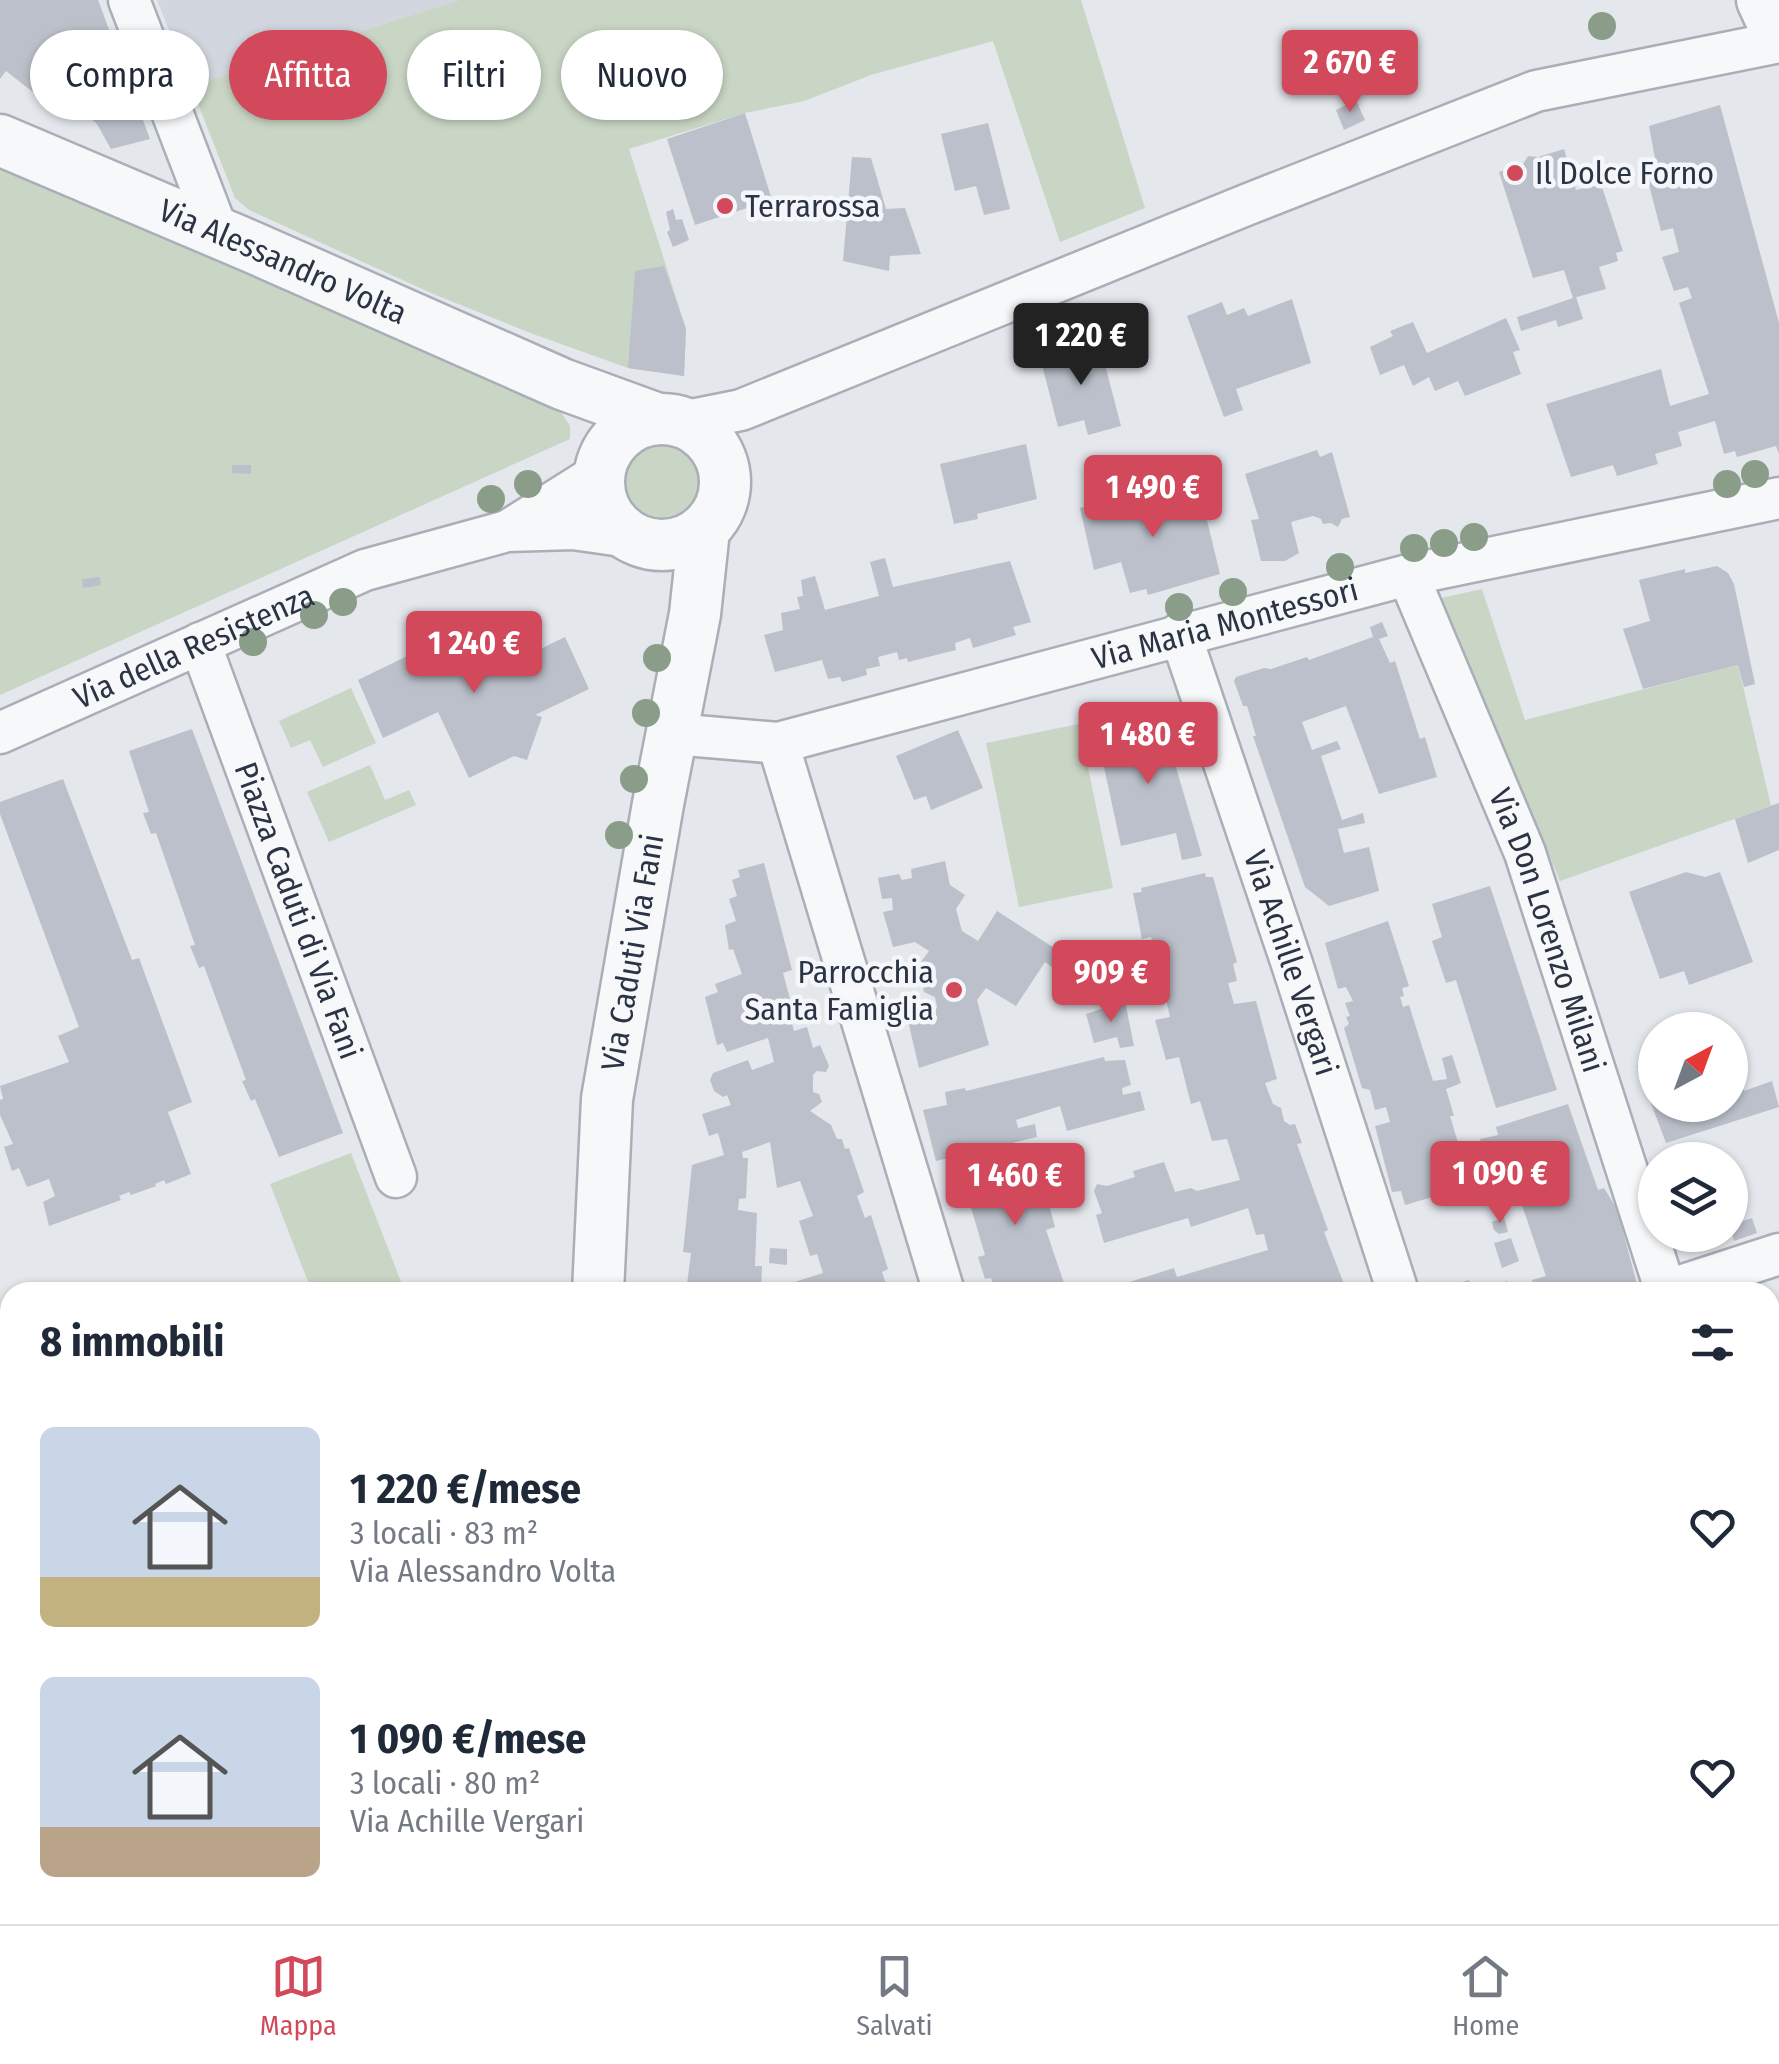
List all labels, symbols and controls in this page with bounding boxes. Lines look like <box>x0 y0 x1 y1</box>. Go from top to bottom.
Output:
chip: Compra <box>30 30 209 120</box>
chip: Affitta <box>229 30 387 120</box>
chip: Filtri <box>407 30 541 120</box>
chip: Nuovo <box>561 30 723 120</box>
pin: 2 670 € <box>1258 30 1442 115</box>
text: 2 670 € <box>1304 43 1396 81</box>
place label: Il Dolce Forno <box>1535 154 1714 192</box>
marker: Il Dolce Forno <box>1504 162 1526 184</box>
place label: Terrarossa <box>745 187 880 225</box>
street label: Via Alessandro Volta <box>153 191 413 332</box>
marker: Terrarossa <box>714 195 736 217</box>
pin: 1 220 € <box>989 303 1173 388</box>
text: 1 220 € <box>1035 316 1127 354</box>
pin: 1 490 € <box>1061 455 1245 540</box>
text: 1 490 € <box>1106 468 1200 506</box>
street label: Via Maria Montessori <box>1088 570 1362 677</box>
street label: Via della Resistenza <box>67 576 320 717</box>
pin: 1 240 € <box>382 611 566 696</box>
text: 1 240 € <box>428 624 520 662</box>
pin: 1 480 € <box>1056 702 1240 787</box>
text: 1 480 € <box>1101 715 1195 753</box>
street label: Piazza Caduti di Via Fani <box>226 757 370 1064</box>
street label: Via Don Lorenzo Milani <box>1481 783 1613 1077</box>
street label: Via Caduti Via Fani <box>593 831 671 1074</box>
street label: Via Achille Vergari <box>1236 845 1346 1080</box>
pin: 909 € <box>1041 940 1181 1025</box>
place label: Parrocchia Santa Famiglia <box>744 953 934 1028</box>
text: 909 € <box>1074 953 1148 991</box>
marker: Parrocchia Santa Famiglia <box>943 979 965 1001</box>
north arrow <box>1638 1012 1748 1122</box>
map controls <box>1638 1012 1748 1252</box>
pin: 1 090 € <box>1408 1141 1592 1226</box>
button: layers <box>1638 1142 1748 1252</box>
pin: 1 460 € <box>923 1143 1107 1228</box>
text: 1 090 € <box>1452 1154 1548 1192</box>
text: 1 460 € <box>968 1156 1062 1194</box>
icon: filters <box>1685 1315 1740 1370</box>
text: 8 immobili <box>40 1317 224 1367</box>
text: 1 220 €/mese <box>350 1464 581 1514</box>
icon: home <box>120 1467 240 1587</box>
icon: heart <box>1685 1500 1740 1555</box>
text: 3 locali · 83 m² <box>350 1514 538 1552</box>
text: Via Alessandro Volta <box>350 1552 616 1590</box>
text: 1 090 €/mese <box>350 1714 586 1764</box>
icon: home <box>120 1717 240 1837</box>
icon: heart <box>1685 1750 1740 1805</box>
text: 3 locali · 80 m² <box>350 1764 540 1802</box>
text: Via Achille Vergari <box>350 1802 584 1840</box>
tab: Mappa <box>260 1949 337 2042</box>
tab: Salvati <box>856 1949 933 2042</box>
tab: Home <box>1452 1949 1519 2042</box>

